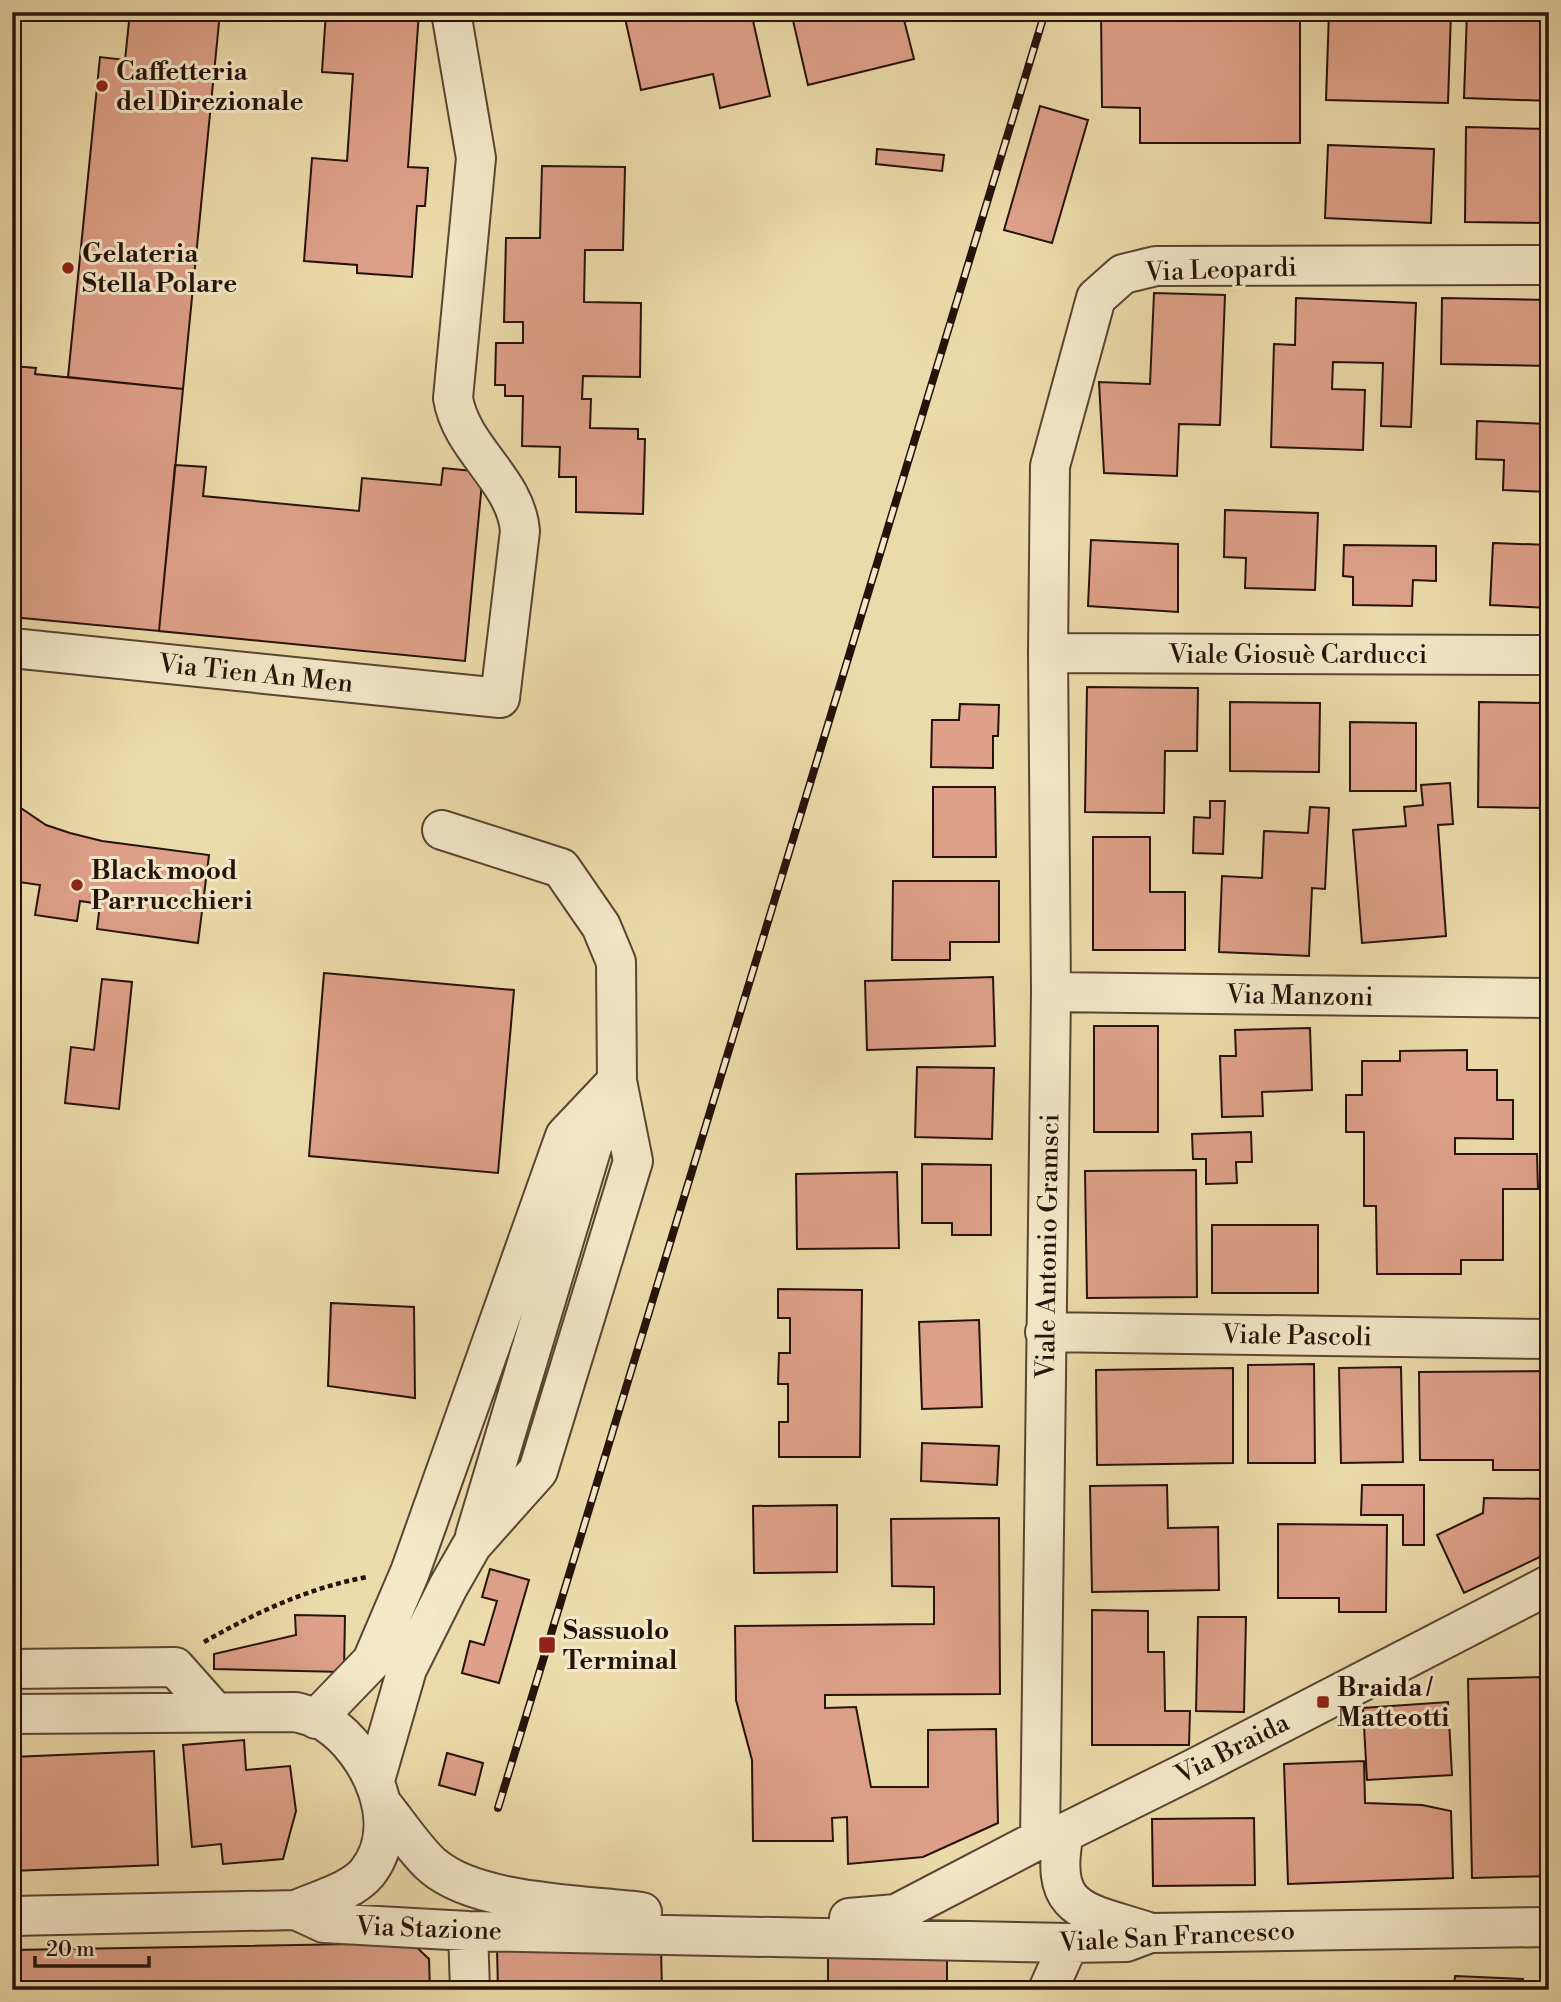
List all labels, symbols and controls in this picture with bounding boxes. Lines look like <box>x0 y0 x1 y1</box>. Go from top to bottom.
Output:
place label: Caffetteria del Direzionale <box>116 56 304 118</box>
marker: Caffetteria del Direzionale <box>94 78 110 94</box>
place label: Gelateria Stella Polare <box>82 238 237 300</box>
street label: Via Leopardi <box>1144 251 1297 289</box>
marker: Gelateria Stella Polare <box>60 260 76 276</box>
street label: Viale Giosuè Carducci <box>1168 639 1427 671</box>
street label: Via Tien An Men <box>156 648 355 700</box>
place label: Black mood Parrucchieri <box>91 855 252 917</box>
marker: Black mood Parrucchieri <box>69 877 85 893</box>
street label: Via Manzoni <box>1225 979 1374 1013</box>
street label: Viale Antonio Gramsci <box>1030 1113 1066 1380</box>
street label: Viale Pascoli <box>1221 1319 1372 1353</box>
place label: Sassuolo Terminal <box>563 1615 678 1677</box>
marker: Sassuolo Terminal <box>537 1635 557 1655</box>
place label: Braida / Matteotti <box>1337 1672 1449 1734</box>
marker: Braida / Matteotti <box>1315 1694 1331 1710</box>
street label: Via Braida <box>1169 1706 1295 1792</box>
street label: Via Stazione <box>354 1910 503 1948</box>
street label: Viale San Francesco <box>1057 1915 1296 1959</box>
scale bar <box>35 1925 149 1969</box>
text: 20 m <box>46 1937 95 1963</box>

